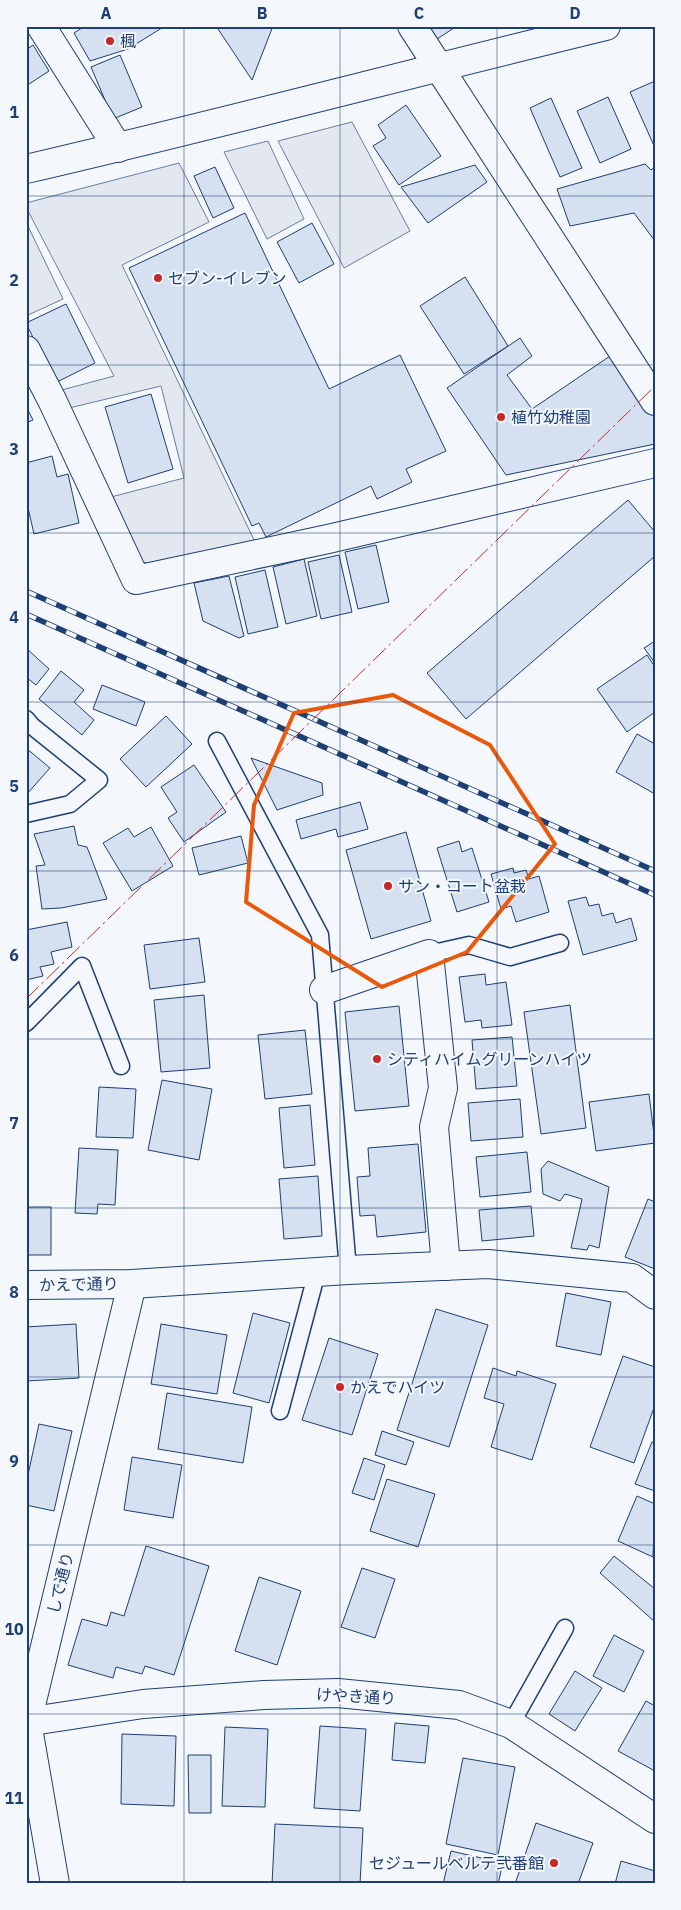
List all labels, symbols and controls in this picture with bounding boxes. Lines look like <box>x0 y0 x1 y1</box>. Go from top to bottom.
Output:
text: A <box>101 3 112 23</box>
text: B <box>257 3 268 23</box>
text: C <box>414 3 424 23</box>
text: D <box>569 3 581 23</box>
place label: 楓 <box>120 31 136 51</box>
marker: 楓 <box>104 35 116 47</box>
text: 1 <box>9 102 19 122</box>
place label: セブン-イレブン <box>168 268 286 288</box>
text: 2 <box>9 270 19 290</box>
marker: セブン-イレブン <box>152 272 164 284</box>
place label: 植竹幼稚園 <box>511 407 591 427</box>
marker: 植竹幼稚園 <box>495 411 507 423</box>
text: 3 <box>9 439 19 459</box>
text: 4 <box>9 607 19 627</box>
text: 5 <box>9 776 19 796</box>
place label: サン・コート盆栽 <box>398 876 526 896</box>
marker: サン・コート盆栽 <box>382 880 394 892</box>
text: 6 <box>9 945 19 965</box>
place label: シティハイムグリーンハイツ <box>387 1049 592 1069</box>
marker: シティハイムグリーンハイツ <box>371 1053 383 1065</box>
text: 7 <box>9 1113 19 1133</box>
street label: かえで通り <box>39 1273 119 1295</box>
text: 8 <box>9 1282 19 1302</box>
place label: かえでハイツ <box>350 1377 445 1397</box>
marker: かえでハイツ <box>334 1381 346 1393</box>
text: 9 <box>9 1451 19 1471</box>
street label: しで通り <box>43 1550 77 1616</box>
text: 10 <box>4 1619 24 1639</box>
street label: けやき通り <box>316 1684 396 1708</box>
text: 11 <box>4 1788 24 1808</box>
place label: セジュールベルテ弐番館 <box>369 1853 544 1873</box>
marker: セジュールベルテ弐番館 <box>548 1857 560 1869</box>

